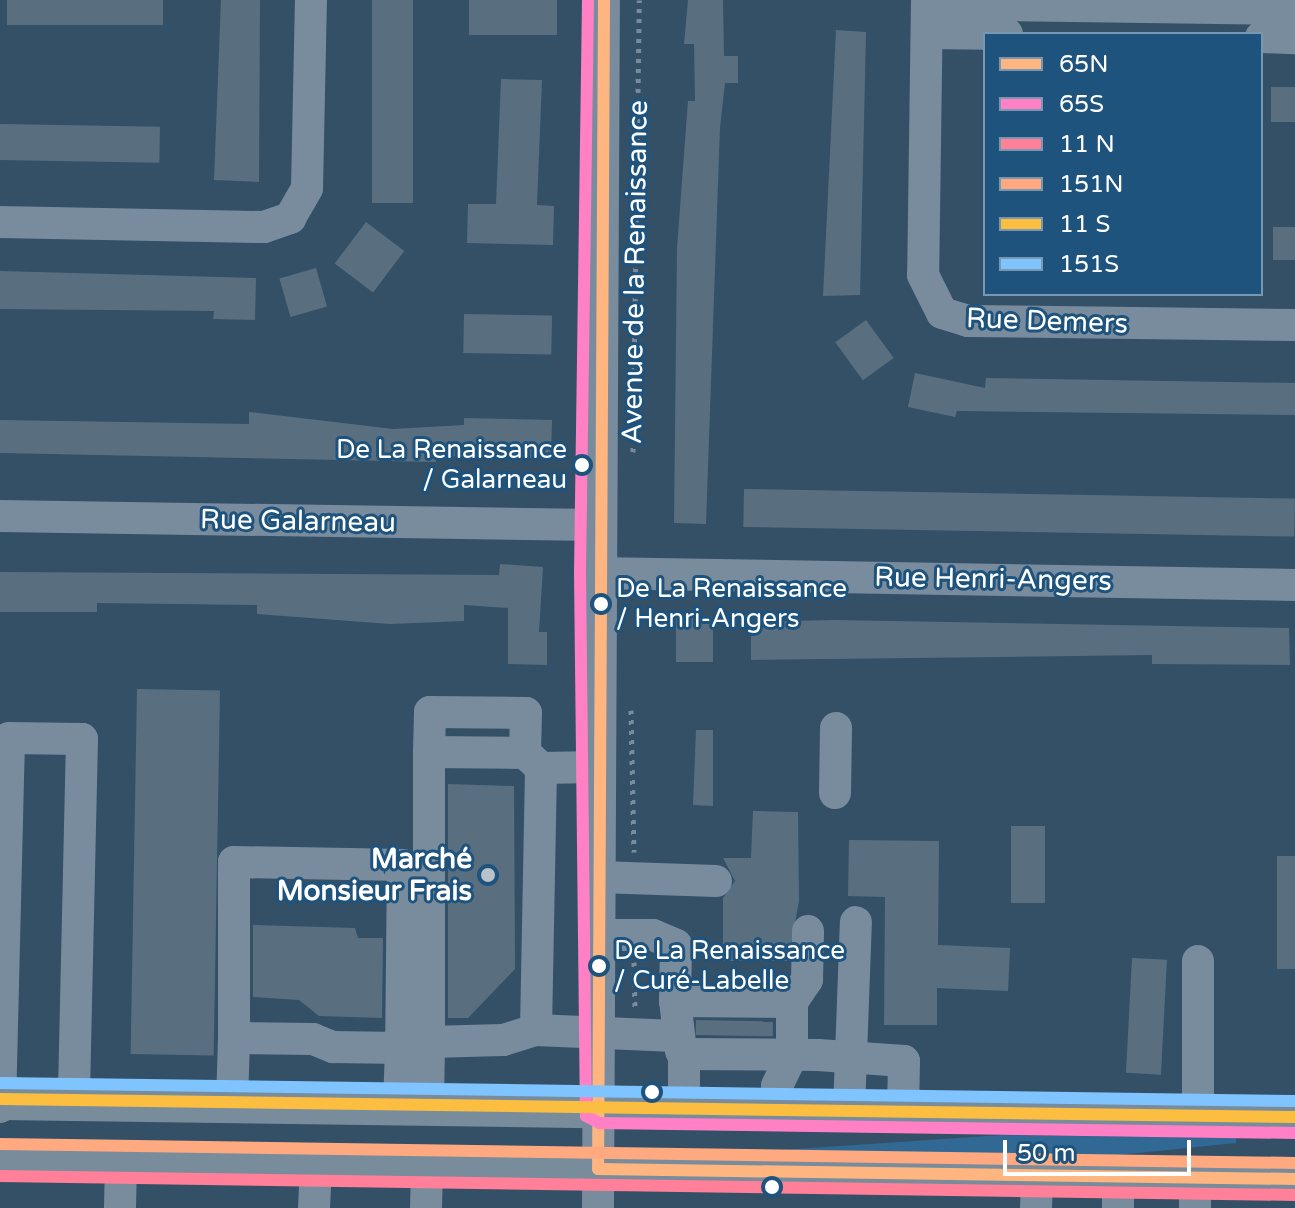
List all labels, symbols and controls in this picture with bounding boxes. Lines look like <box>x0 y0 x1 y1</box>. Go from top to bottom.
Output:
legend <box>983 32 1263 296</box>
text: 65N <box>1059 50 1108 79</box>
text: 65S <box>1059 90 1104 119</box>
street label: Avenue de la Renaissance <box>615 100 655 444</box>
text: 11 N <box>1059 130 1115 159</box>
text: 151N <box>1059 170 1124 199</box>
text: 11 S <box>1059 210 1110 239</box>
text: 151S <box>1059 250 1119 279</box>
street label: Rue Demers <box>965 301 1129 341</box>
place label: De La Renaissance / Galarneau <box>336 434 567 496</box>
marker: De La Renaissance / Galarneau <box>574 457 590 473</box>
street label: Rue Galarneau <box>200 502 396 540</box>
street label: Rue Henri-Angers <box>874 560 1112 598</box>
place label: De La Renaissance / Henri-Angers <box>616 573 847 634</box>
marker: De La Renaissance / Henri-Angers <box>593 596 609 612</box>
place label: Marché Monsieur Frais <box>277 842 472 908</box>
marker: Marché Monsieur Frais <box>479 866 497 884</box>
place label: De La Renaissance / Curé-Labelle <box>614 935 845 996</box>
marker: De La Renaissance / Curé-Labelle <box>591 958 607 974</box>
unlabelled marker <box>644 1084 660 1100</box>
scale bar <box>1007 1124 1195 1174</box>
text: 50 m <box>1017 1139 1075 1168</box>
unlabelled marker <box>764 1179 780 1195</box>

